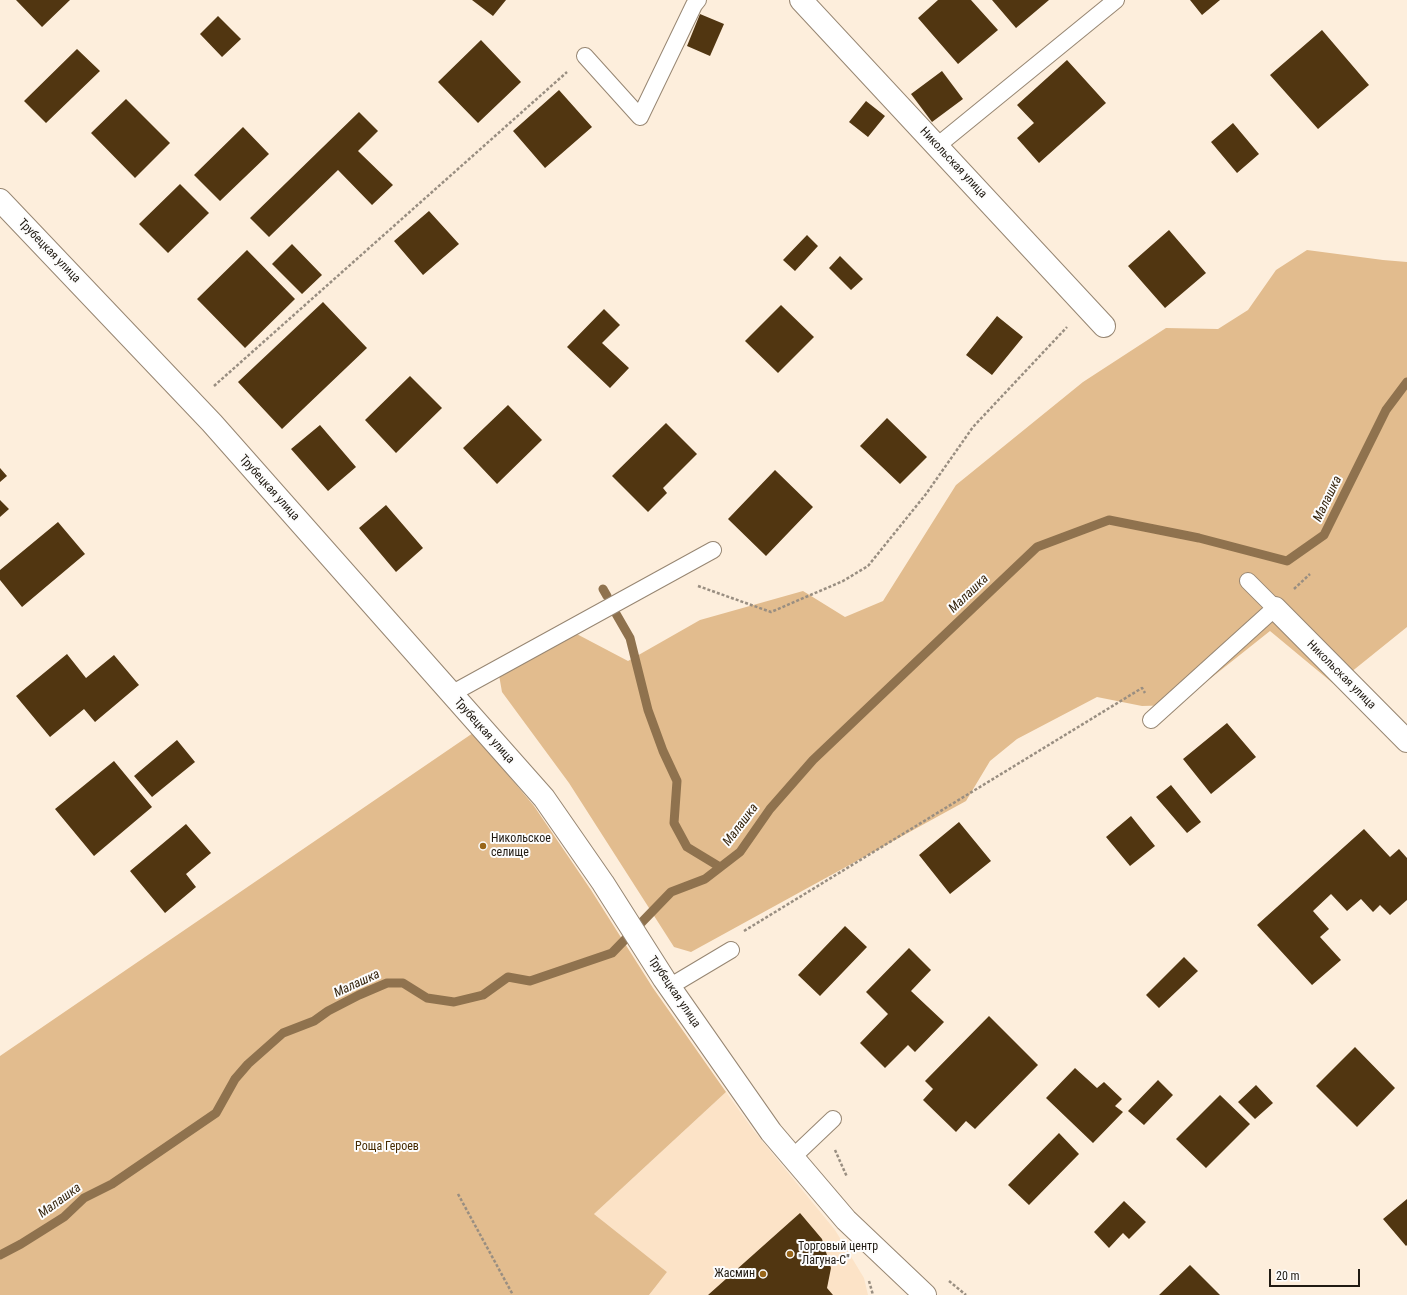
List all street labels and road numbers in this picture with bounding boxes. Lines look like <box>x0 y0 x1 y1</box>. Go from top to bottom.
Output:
street label: Никольская улица <box>916 125 990 201</box>
street label: Трубецкая улица <box>15 216 83 286</box>
street label: Трубецкая улица <box>236 452 302 524</box>
street label: Никольская улица <box>1304 638 1378 712</box>
street label: Трубецкая улица <box>451 695 517 767</box>
street label: Трубецкая улица <box>645 953 703 1031</box>

